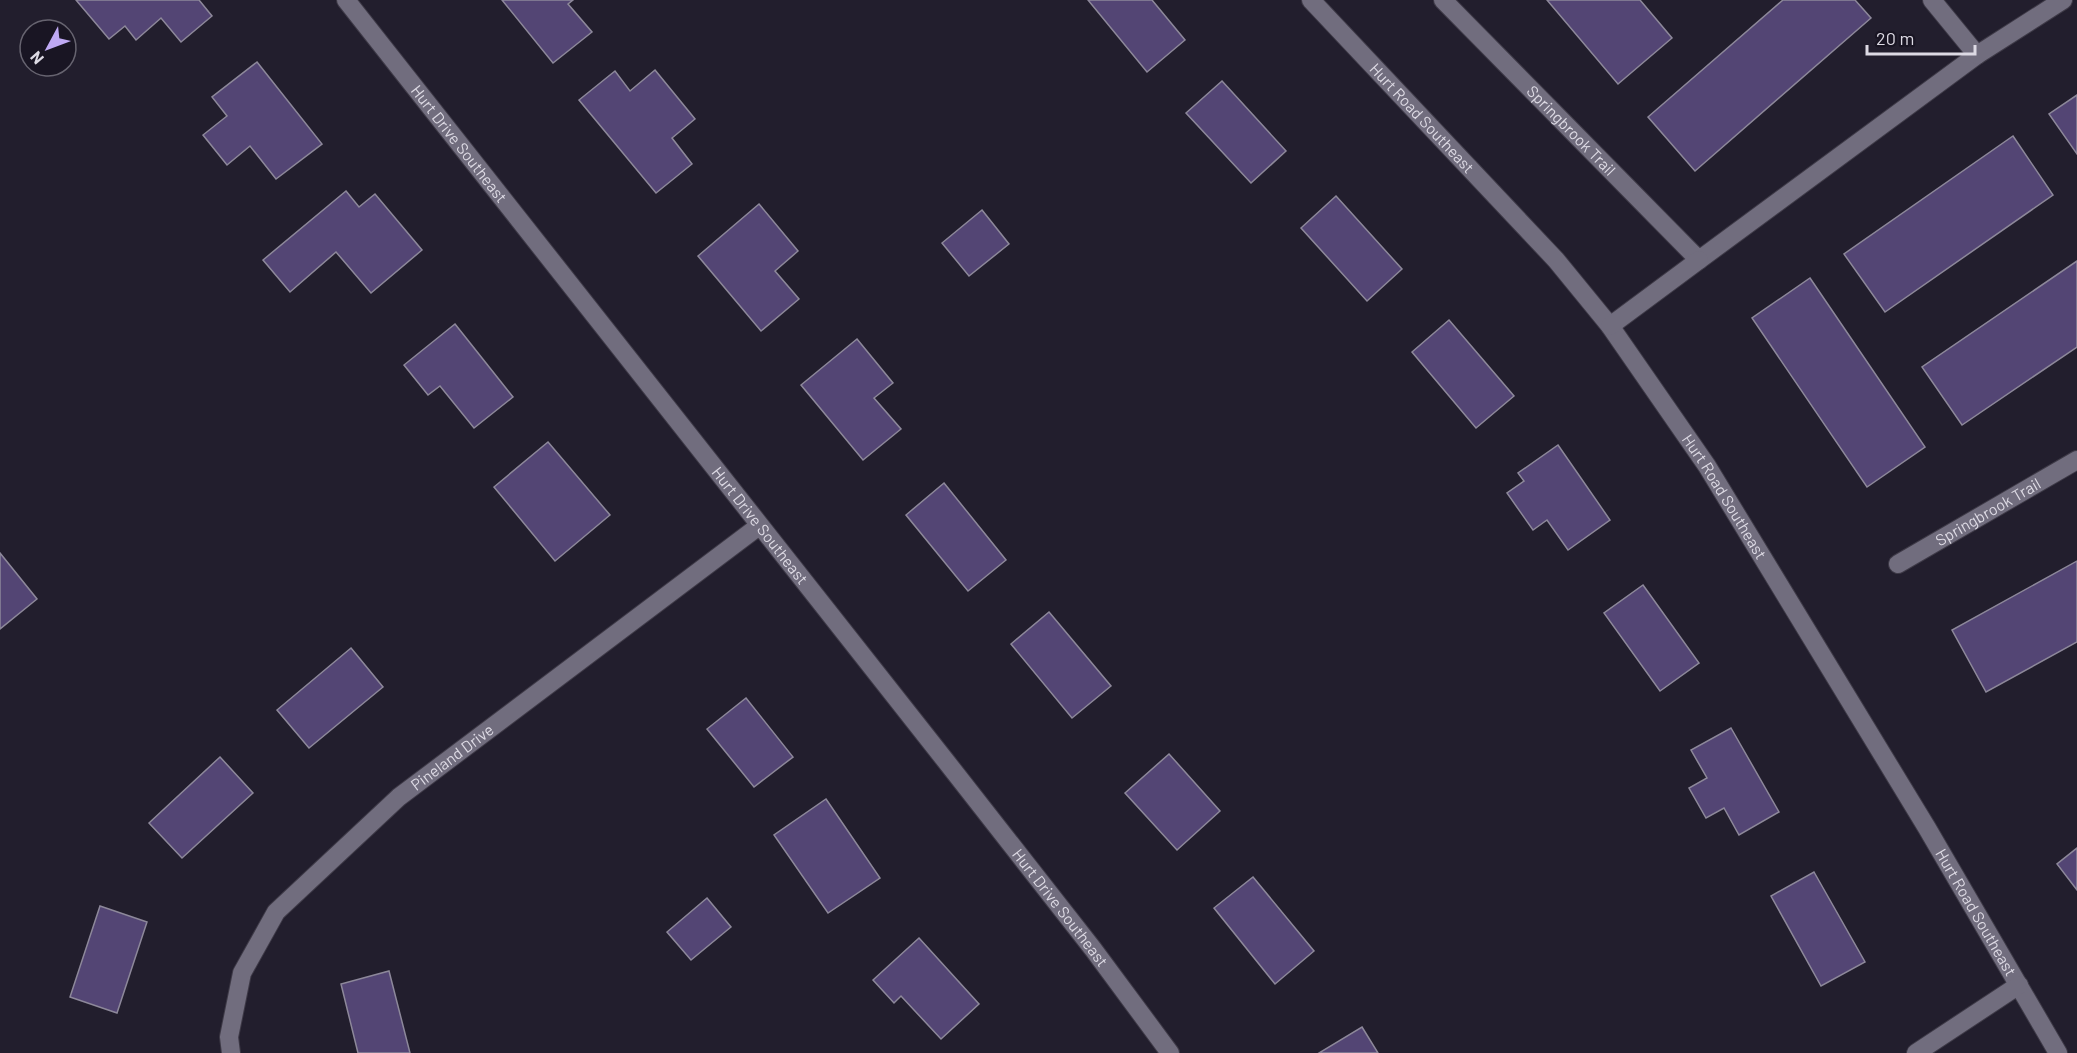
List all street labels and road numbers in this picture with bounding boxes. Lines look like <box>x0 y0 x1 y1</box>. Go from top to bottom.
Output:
street label: Hurt Road Southeast <box>1366 59 1479 176</box>
street label: Hurt Drive Southeast <box>408 81 512 206</box>
street label: Springbrook Trail <box>1523 81 1620 179</box>
street label: Hurt Road Southeast <box>1679 430 1771 562</box>
street label: Hurt Drive Southeast <box>708 463 813 588</box>
street label: Springbrook Trail <box>1932 473 2044 549</box>
street label: Pineland Drive <box>407 719 497 794</box>
street label: Hurt Drive Southeast <box>1009 845 1113 970</box>
street label: Hurt Road Southeast <box>1932 845 2021 979</box>

